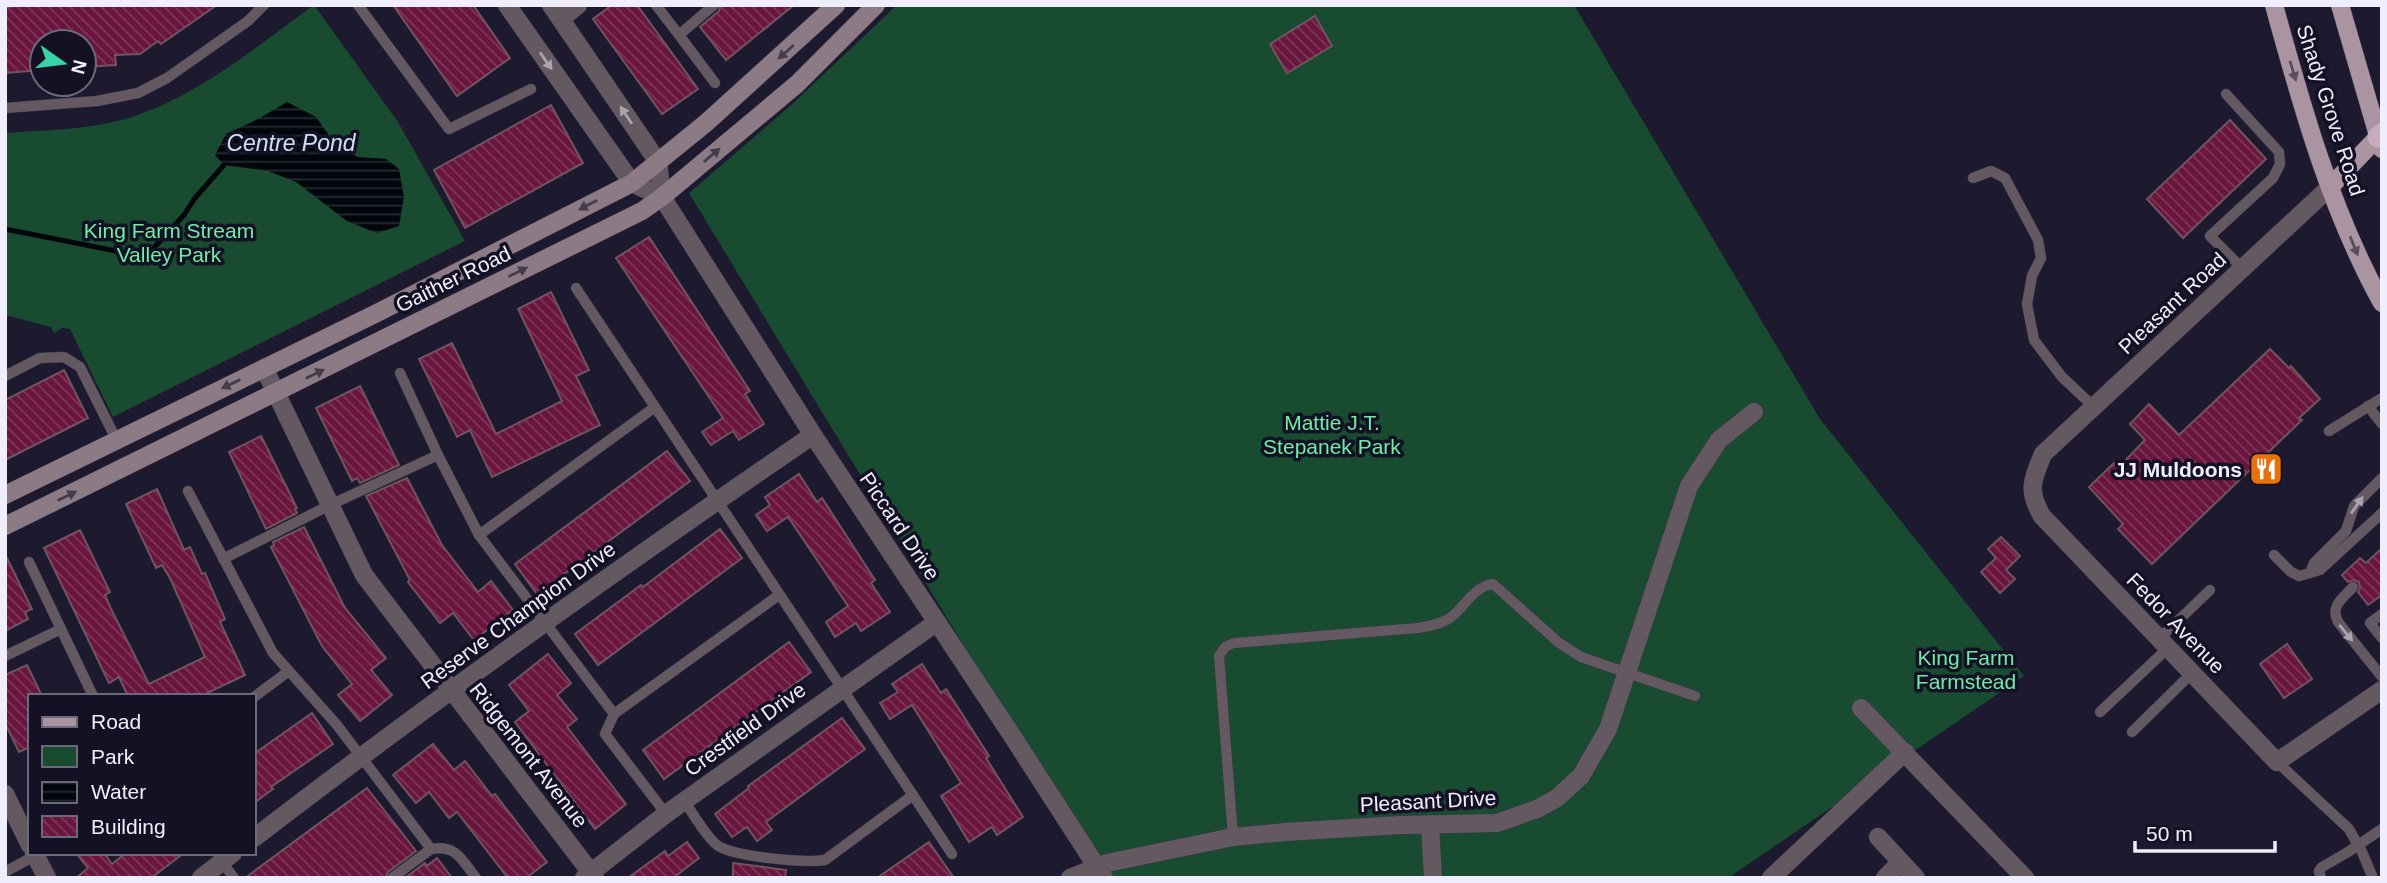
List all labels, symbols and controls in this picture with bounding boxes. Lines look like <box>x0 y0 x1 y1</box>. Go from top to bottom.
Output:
street label: Shady Grove Road <box>2292 22 2370 198</box>
north arrow <box>28 28 98 98</box>
one-way arrow <box>778 44 795 59</box>
one-way arrow <box>539 52 553 70</box>
text: N <box>67 58 91 76</box>
one-way arrow <box>2288 61 2298 82</box>
one-way arrow <box>619 106 633 124</box>
water label: Centre Pond <box>226 130 357 156</box>
one-way arrow <box>703 148 721 163</box>
one-way arrow <box>578 200 598 211</box>
park label: King Farm Stream Valley Park <box>84 219 254 266</box>
one-way arrow <box>2349 236 2360 257</box>
street label: Gaither Road <box>392 241 514 317</box>
street label: Pleasant Road <box>2114 248 2230 358</box>
one-way arrow <box>508 267 528 278</box>
one-way arrow <box>305 368 325 379</box>
one-way arrow <box>221 378 241 389</box>
park label: Mattie J.T. Stepanek Park <box>1263 411 1401 458</box>
restaurant icon: JJ Muldoons <box>2247 450 2285 488</box>
place label: JJ Muldoons <box>2114 458 2242 481</box>
street label: Piccard Drive <box>856 468 944 584</box>
one-way arrow <box>57 490 77 501</box>
one-way arrow <box>2350 496 2364 514</box>
street label: Reserve Champion Drive <box>416 537 620 693</box>
street label: Fedor Avenue <box>2122 568 2230 678</box>
one-way arrow <box>2338 624 2353 641</box>
park label: King Farm Farmstead <box>1916 646 2016 693</box>
street label: Ridgemont Avenue <box>465 678 593 832</box>
street label: Crestfield Drive <box>680 678 810 780</box>
legend <box>28 694 256 855</box>
text: Road <box>91 710 141 733</box>
text: Park <box>91 745 135 768</box>
text: Water <box>91 780 146 803</box>
street label: Pleasant Drive <box>1359 786 1497 816</box>
scale bar <box>2135 810 2275 854</box>
text: Building <box>91 815 166 838</box>
text: 50 m <box>2146 822 2193 845</box>

